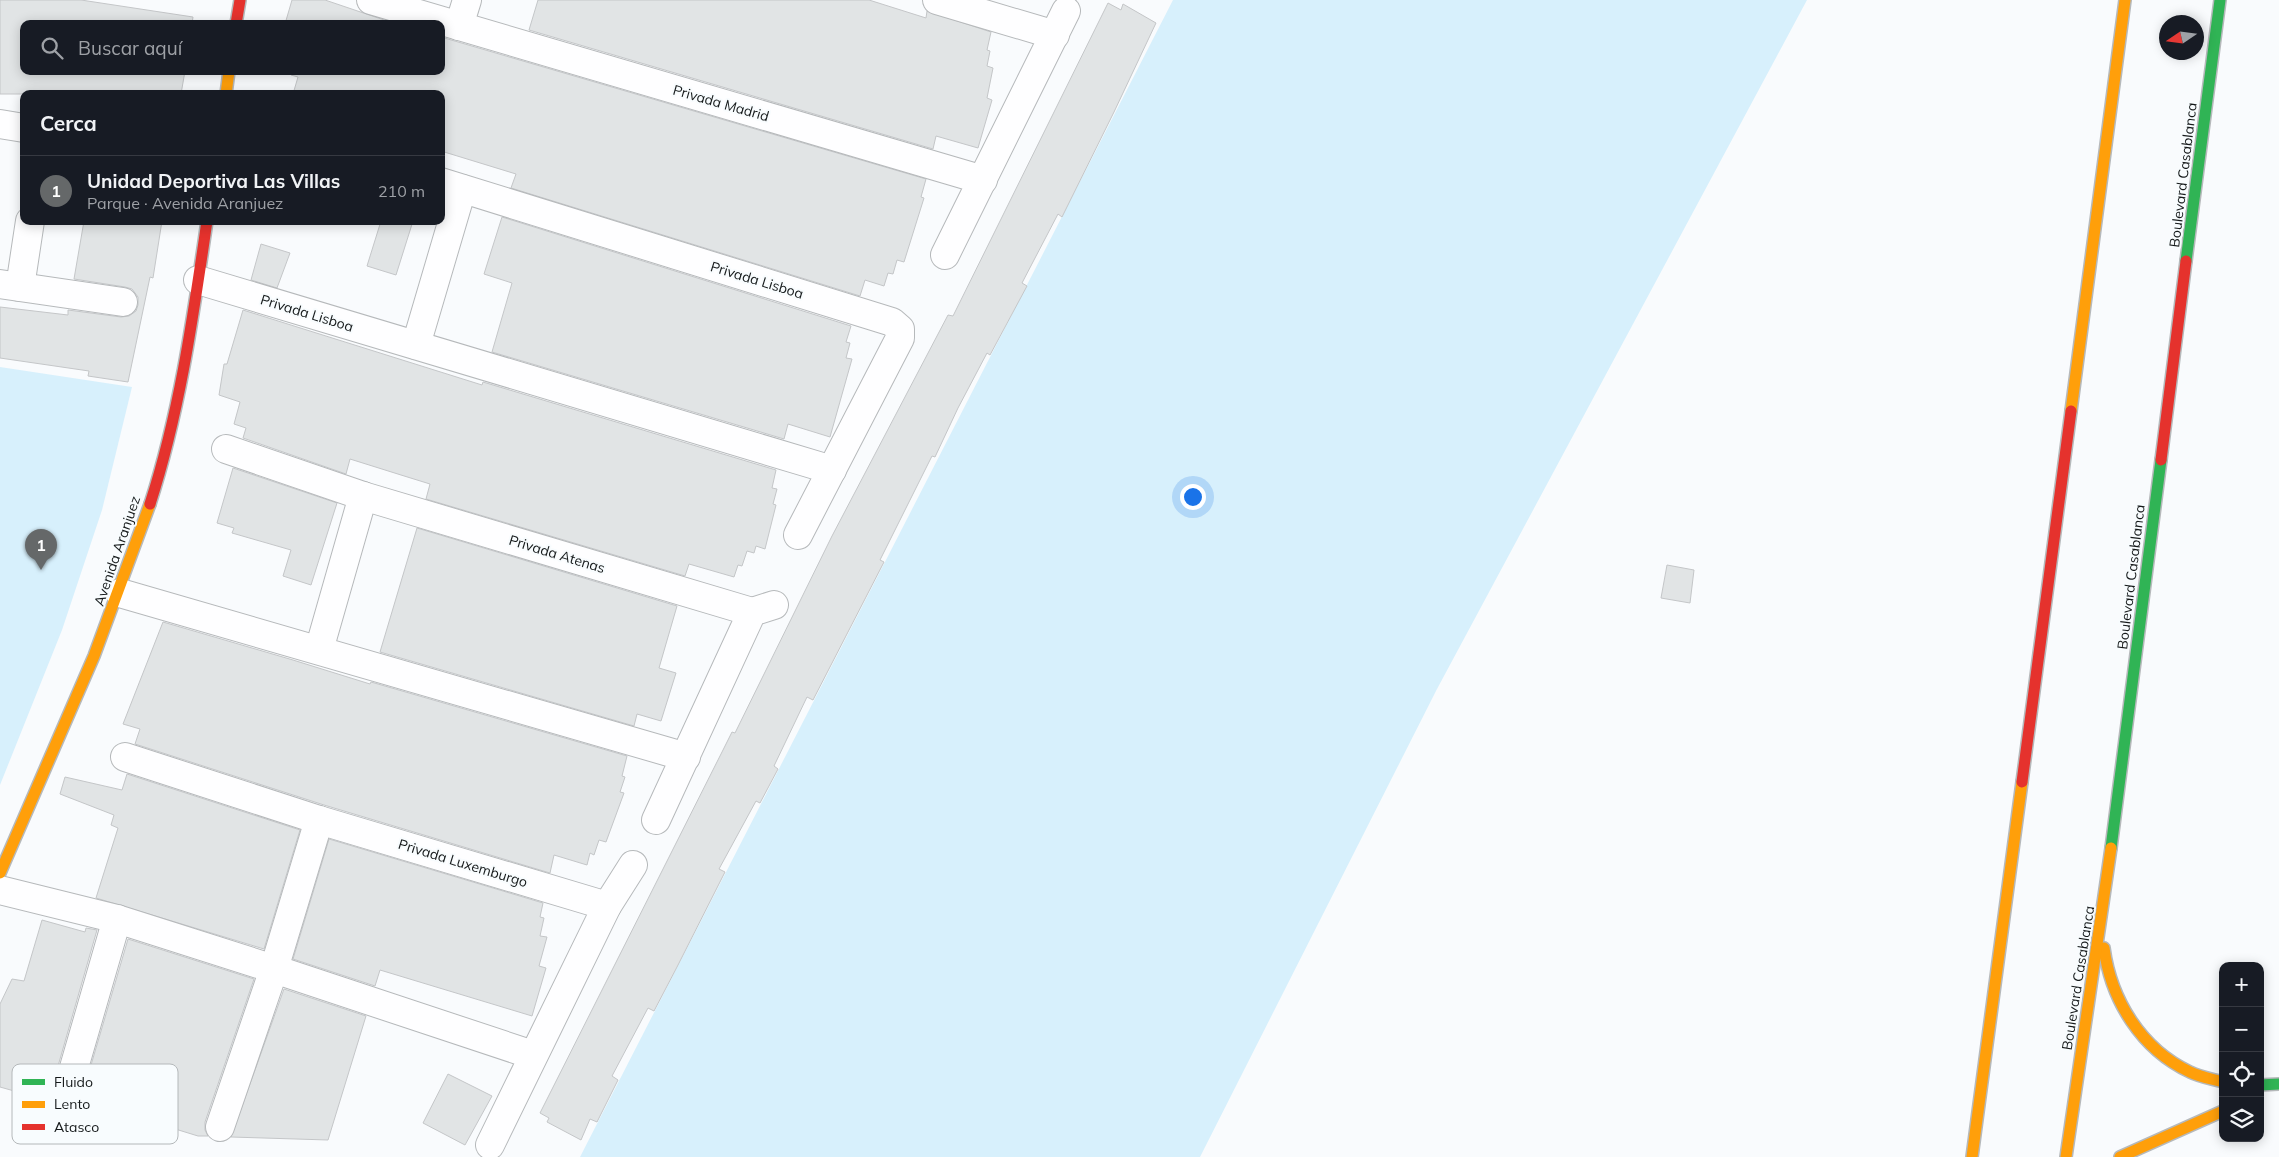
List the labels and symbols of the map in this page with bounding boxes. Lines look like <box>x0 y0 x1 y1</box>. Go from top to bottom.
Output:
north arrow <box>2159 15 2204 60</box>
street label: Privada Madrid <box>671 81 771 125</box>
street label: Boulevard Casablanca <box>2165 102 2201 248</box>
street label: Privada Lisboa <box>708 257 806 303</box>
street label: Privada Lisboa <box>258 290 356 336</box>
your location <box>1180 484 1206 510</box>
street label: Avenida Aranjuez <box>90 494 144 608</box>
street label: Boulevard Casablanca <box>2113 504 2149 650</box>
pin: 1 <box>25 529 57 570</box>
street label: Privada Atenas <box>507 531 607 577</box>
street label: Privada Luxemburgo <box>396 835 530 891</box>
street label: Boulevard Casablanca <box>2058 905 2098 1051</box>
legend <box>12 1064 178 1144</box>
text: Fluido <box>54 1073 93 1091</box>
text: Lento <box>54 1095 90 1113</box>
text: Atasco <box>54 1118 99 1136</box>

